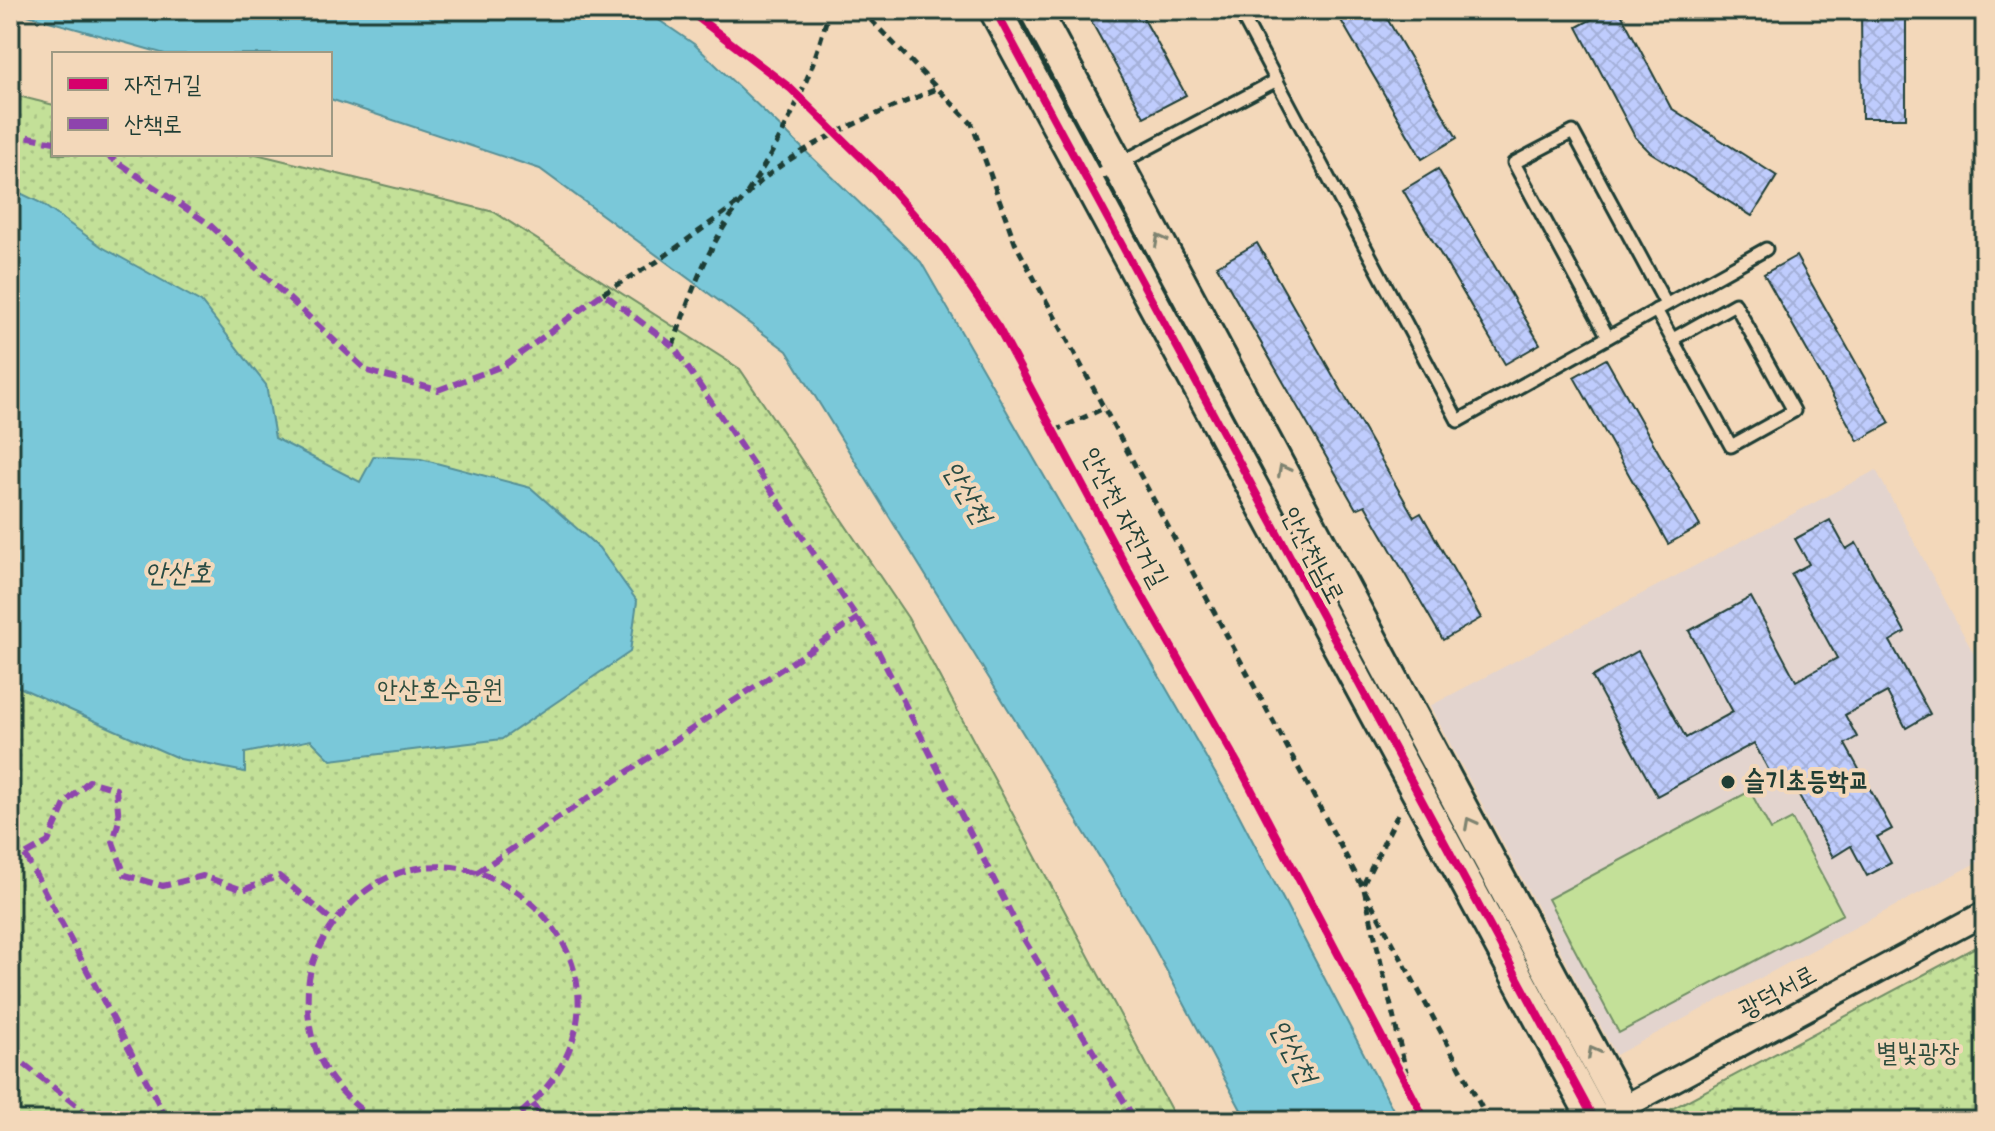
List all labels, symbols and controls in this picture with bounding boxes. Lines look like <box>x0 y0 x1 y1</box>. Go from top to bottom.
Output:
legend <box>52 52 332 156</box>
text: 자전거길 <box>124 70 201 101</box>
text: 산책로 <box>124 110 182 141</box>
one-way arrow <box>1155 234 1170 248</box>
street label: 안산천 자전거길 <box>1073 442 1175 594</box>
water label: 안산천 <box>933 455 1001 534</box>
one-way arrow <box>1277 463 1292 478</box>
street label: 안산천남로 <box>1272 502 1352 610</box>
water label: 안산호 <box>144 556 212 593</box>
park label: 안산호수공원 <box>377 674 503 708</box>
place label: 슬기초등학교 <box>1744 765 1870 799</box>
marker: 슬기초등학교 <box>1719 773 1737 791</box>
one-way arrow <box>1465 816 1480 831</box>
street label: 광덕서로 <box>1733 958 1823 1028</box>
water label: 안산천 <box>1260 1013 1325 1093</box>
park label: 별빛광장 <box>1876 1037 1960 1071</box>
one-way arrow <box>1587 1046 1602 1061</box>

